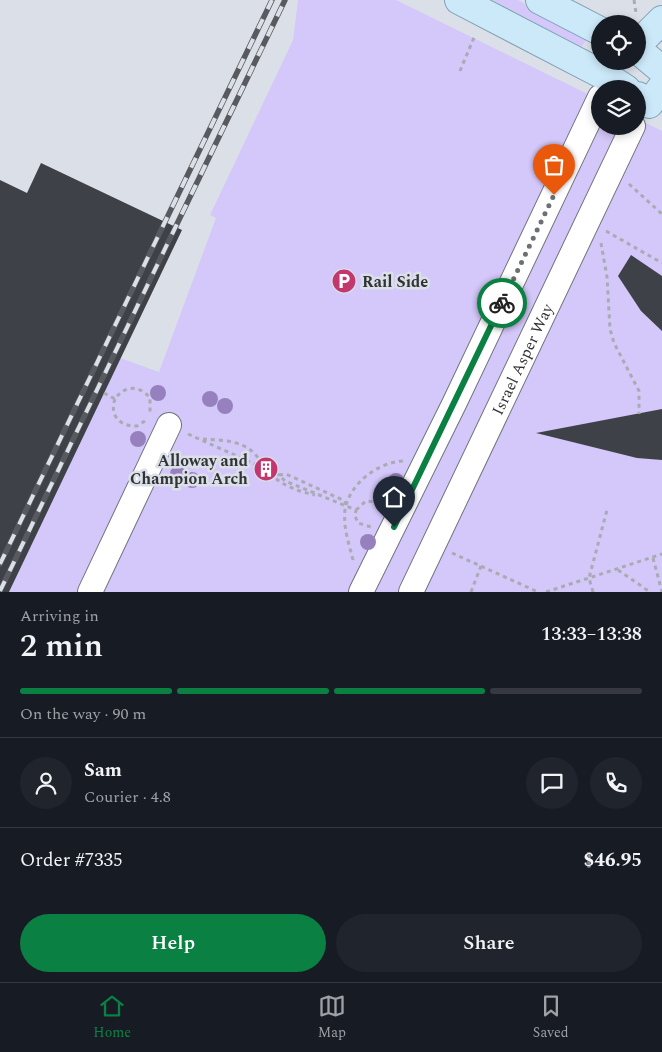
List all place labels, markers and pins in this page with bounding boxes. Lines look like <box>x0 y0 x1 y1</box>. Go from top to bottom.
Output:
pin <box>533 144 575 195</box>
parking icon: Rail Side <box>331 268 357 294</box>
place label: Rail Side <box>362 270 428 294</box>
place label: Alloway and Champion Arch <box>130 449 248 491</box>
building icon: Alloway and Champion Arch <box>253 456 279 482</box>
pin <box>373 476 415 527</box>

